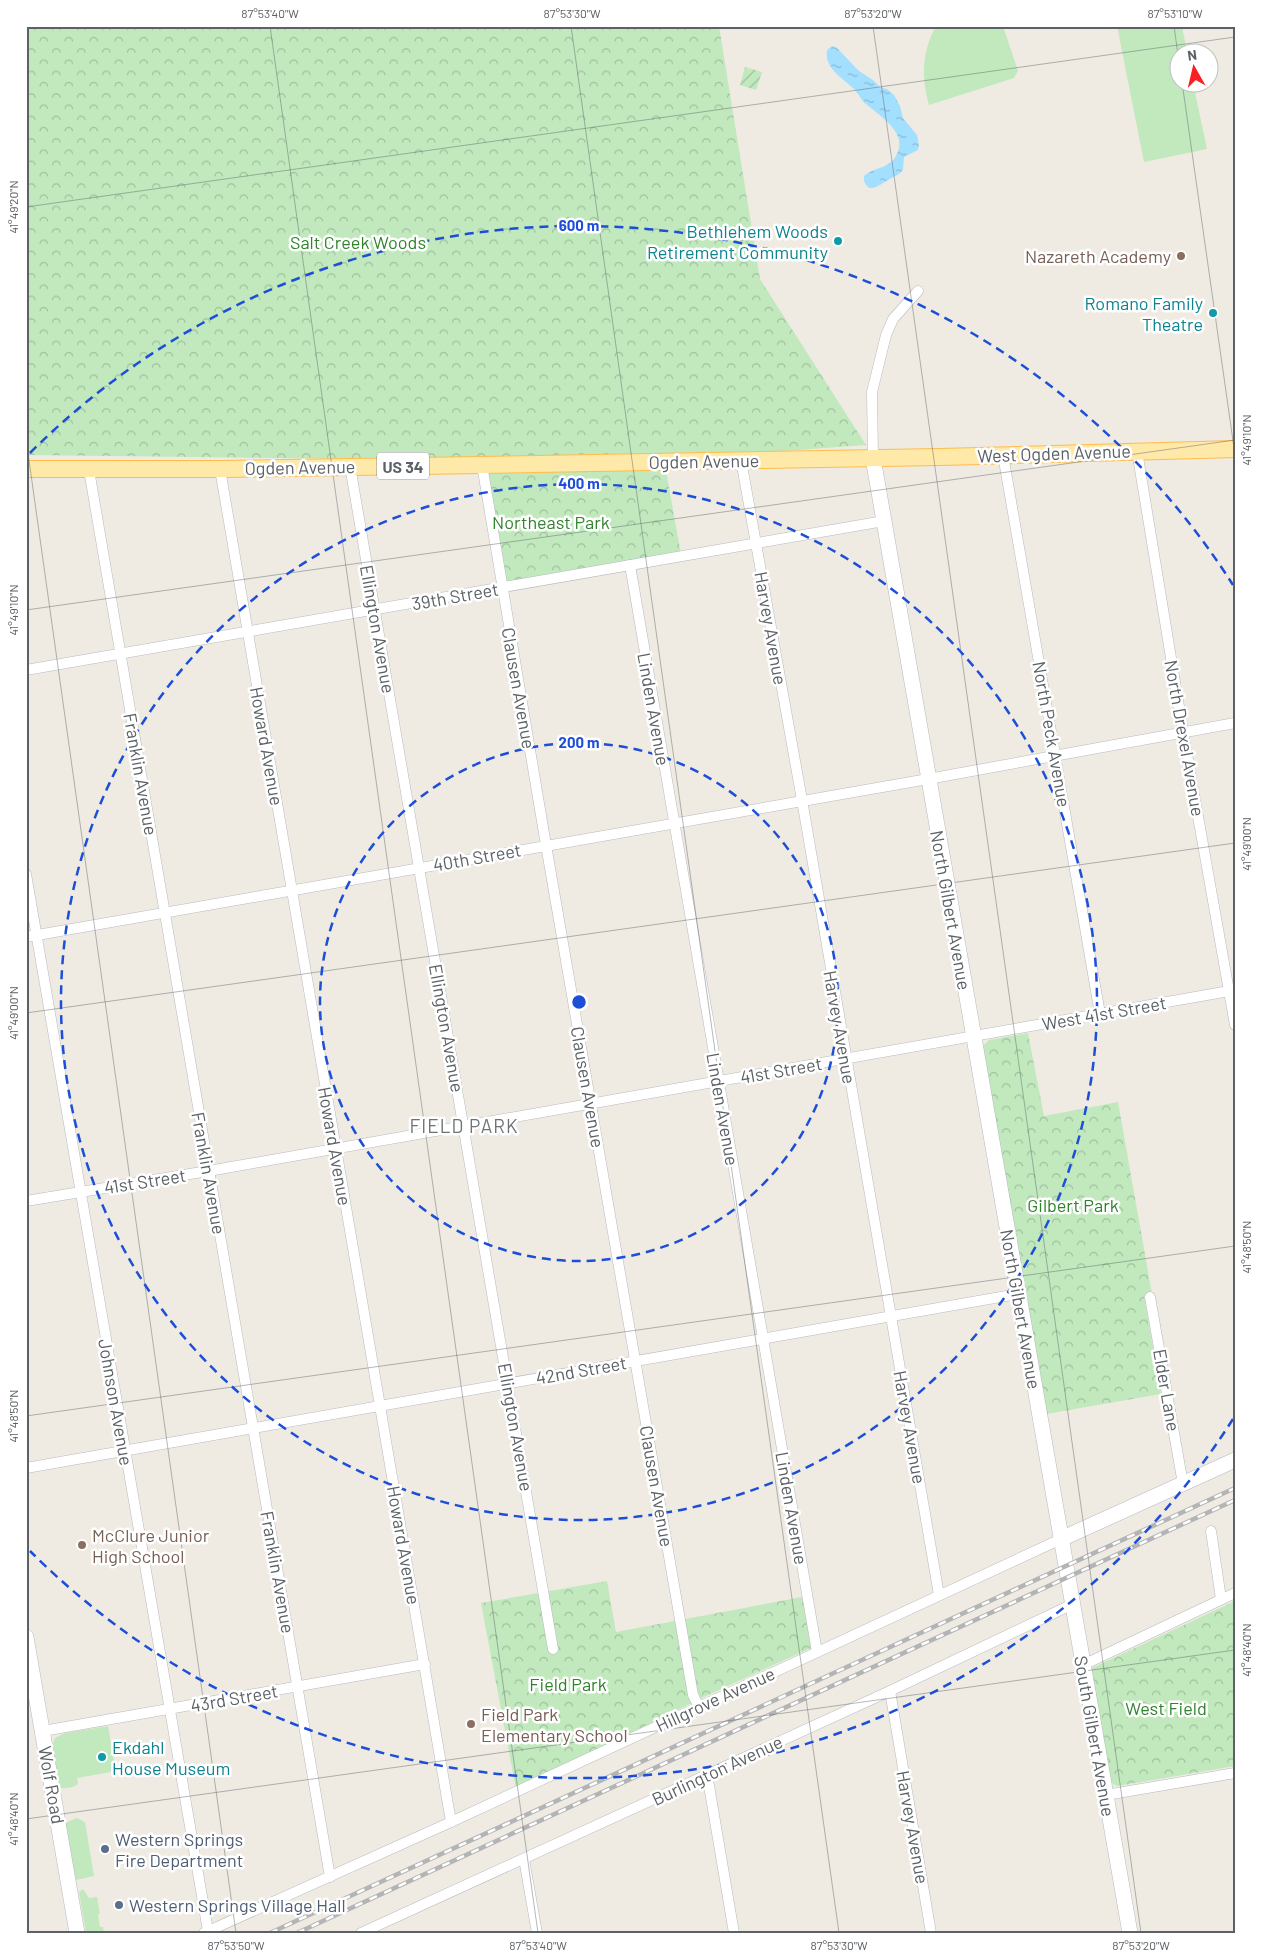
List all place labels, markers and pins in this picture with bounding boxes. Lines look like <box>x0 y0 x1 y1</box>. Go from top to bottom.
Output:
place label: Bethlehem Woods Retirement Community <box>647 220 828 263</box>
marker: Bethlehem Woods Retirement Community <box>832 235 844 247</box>
place label: Nazareth Academy <box>1025 245 1171 267</box>
marker: Nazareth Academy <box>1175 250 1187 262</box>
place label: Romano Family Theatre <box>1084 292 1203 335</box>
marker: Romano Family Theatre <box>1207 307 1219 319</box>
centre of rings <box>570 993 588 1011</box>
place label: McClure Junior High School <box>92 1524 210 1567</box>
marker: McClure Junior High School <box>76 1539 88 1551</box>
place label: Field Park Elementary School <box>481 1703 628 1746</box>
marker: Field Park Elementary School <box>465 1718 477 1730</box>
place label: Ekdahl House Museum <box>112 1736 230 1779</box>
marker: Ekdahl House Museum <box>96 1751 108 1763</box>
place label: Western Springs Fire Department <box>115 1828 243 1871</box>
marker: Western Springs Fire Department <box>99 1843 111 1855</box>
place label: Western Springs Village Hall <box>129 1894 346 1916</box>
marker: Western Springs Village Hall <box>113 1899 125 1911</box>

